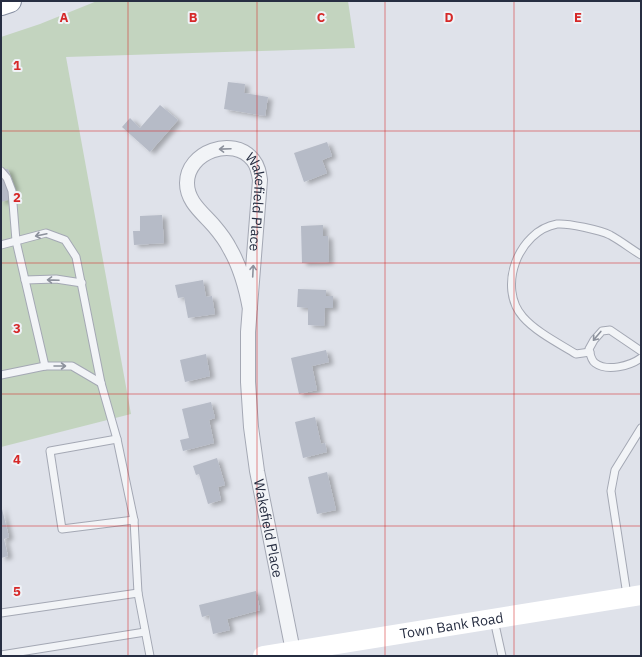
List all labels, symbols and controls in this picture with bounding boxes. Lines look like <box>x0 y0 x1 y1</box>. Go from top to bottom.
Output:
text: A <box>60 9 69 26</box>
text: B <box>189 9 198 26</box>
text: C <box>317 9 326 26</box>
text: D <box>444 9 454 26</box>
text: E <box>574 9 582 26</box>
text: 1 <box>13 57 21 74</box>
one-way arrow <box>219 145 232 152</box>
street label: Wakefield Place <box>242 149 269 252</box>
text: 2 <box>13 189 21 206</box>
one-way arrow <box>35 231 48 239</box>
one-way arrow <box>250 265 257 278</box>
one-way arrow <box>47 276 60 284</box>
text: 3 <box>13 320 21 337</box>
one-way arrow <box>593 331 602 341</box>
one-way arrow <box>53 362 66 370</box>
text: 4 <box>13 451 21 468</box>
street label: Wakefield Place <box>250 478 287 579</box>
text: 5 <box>13 583 21 600</box>
street label: Town Bank Road <box>399 608 505 643</box>

